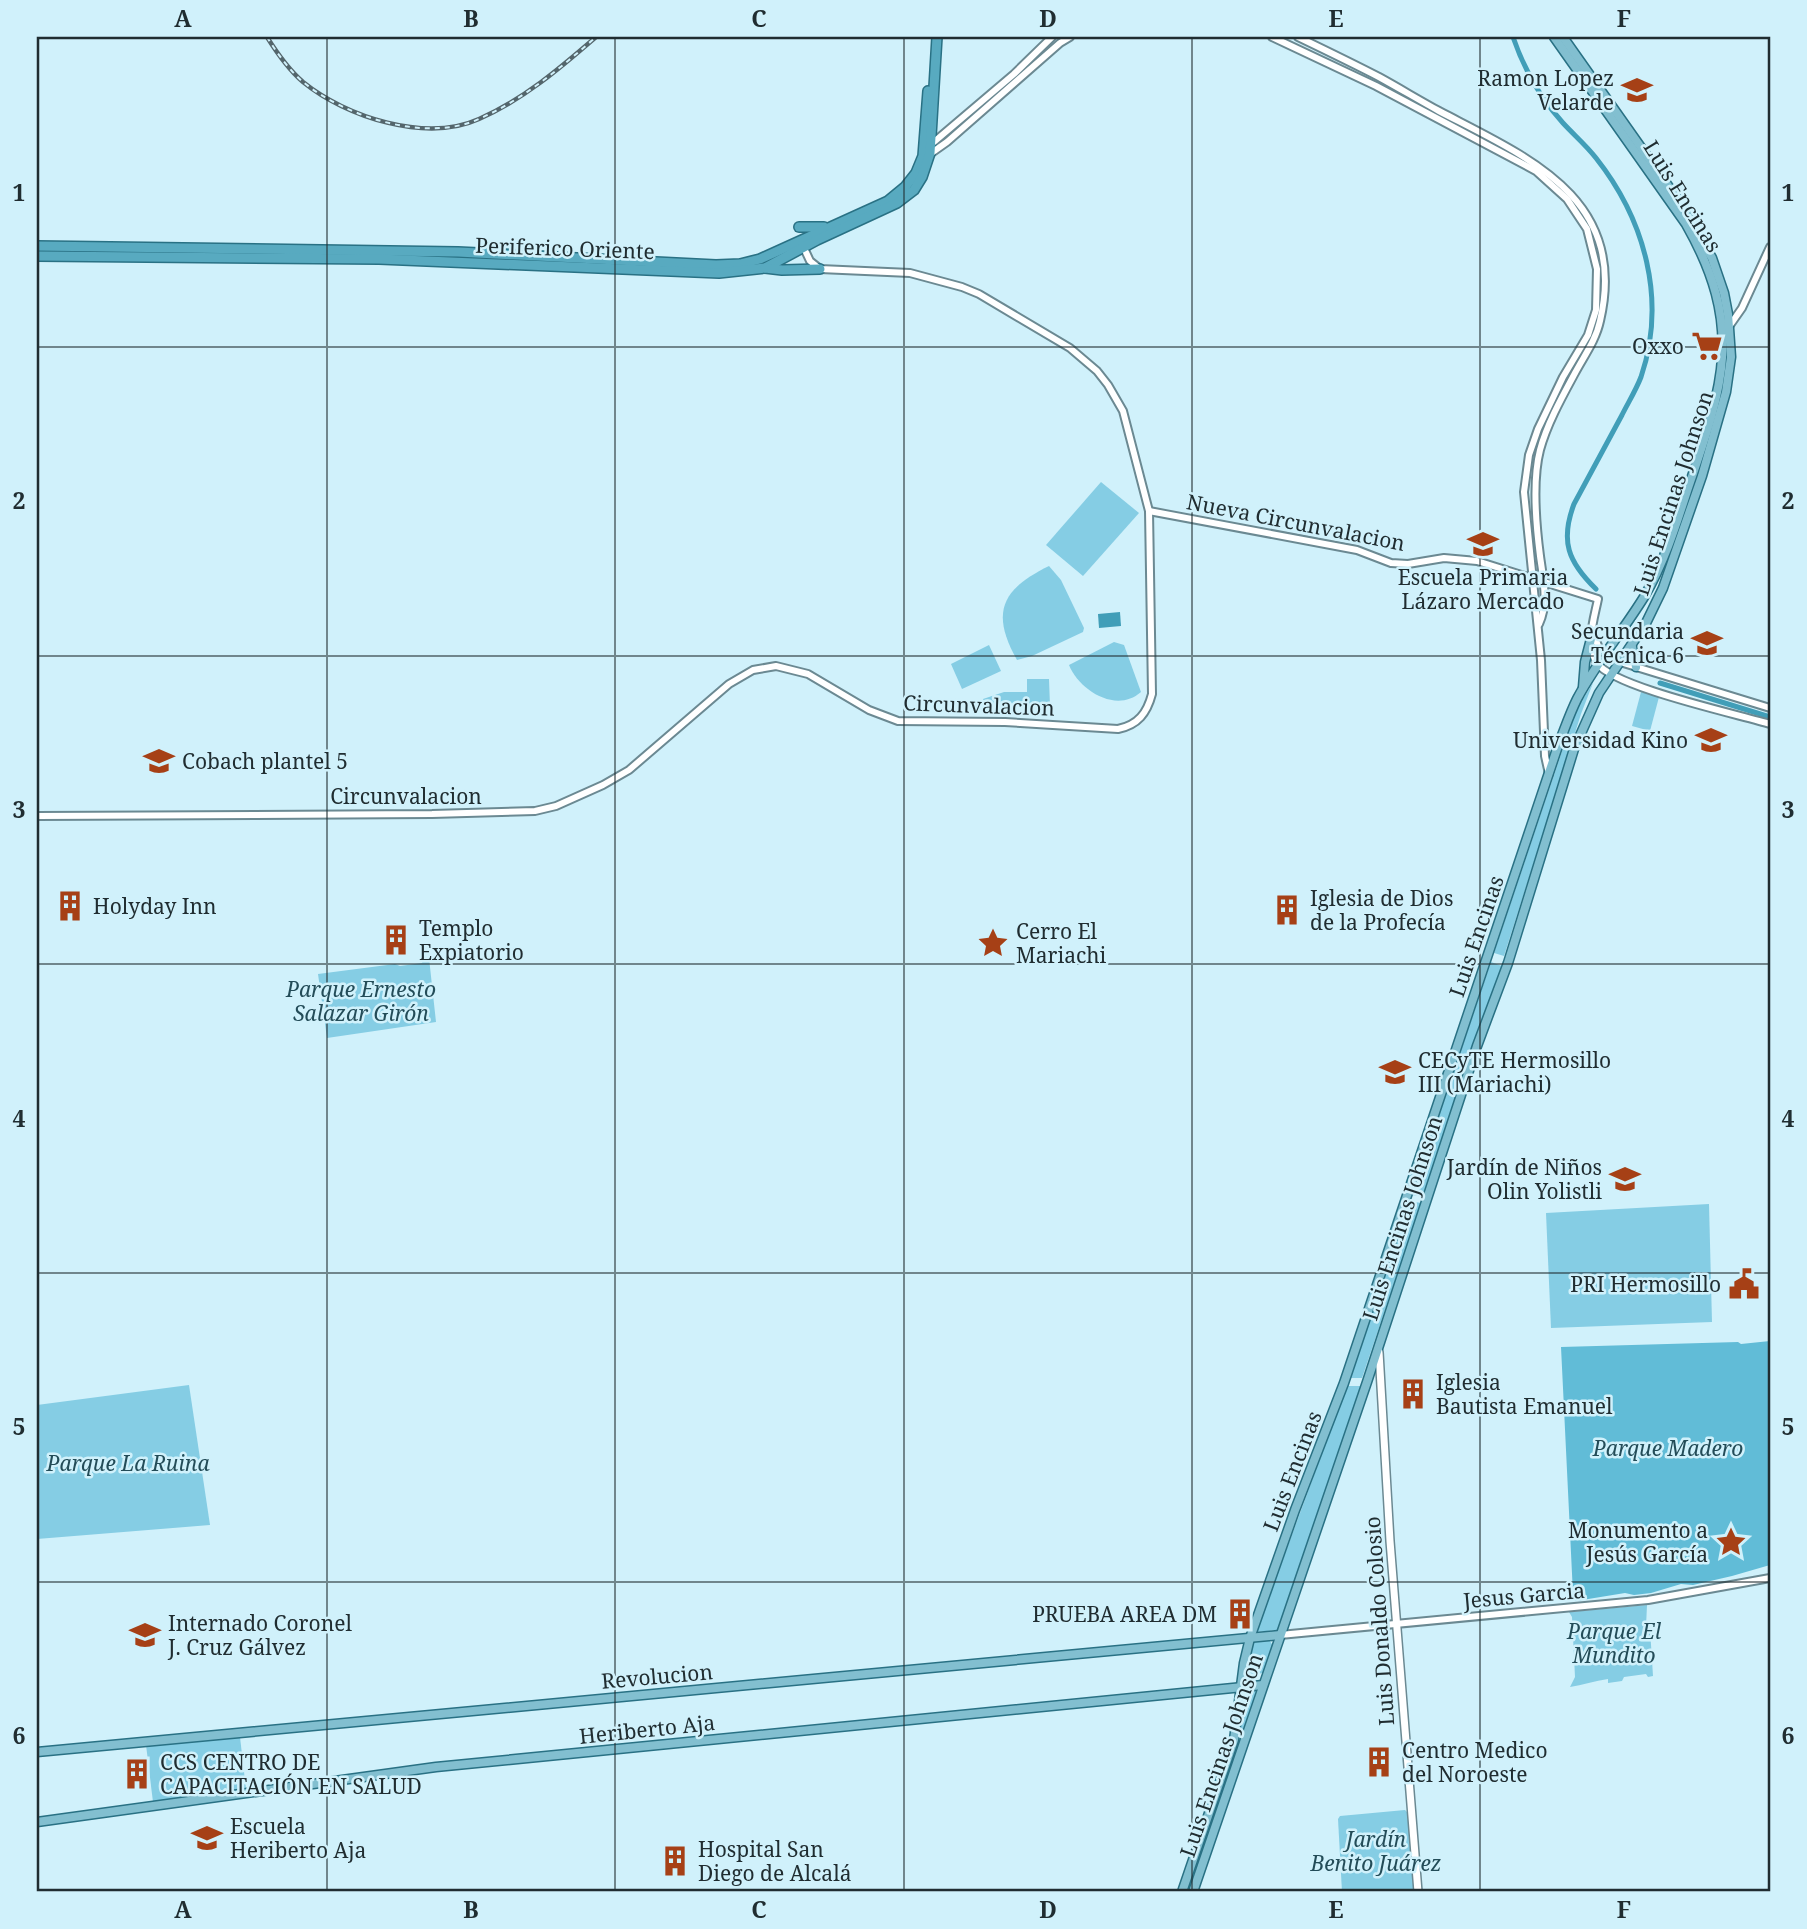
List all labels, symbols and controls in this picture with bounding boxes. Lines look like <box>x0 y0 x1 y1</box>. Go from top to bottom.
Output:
text: A <box>174 2 192 34</box>
text: B <box>463 2 479 34</box>
text: C <box>751 2 767 34</box>
text: D <box>1039 2 1057 34</box>
text: E <box>1328 2 1344 34</box>
text: F <box>1617 2 1631 34</box>
place label: Ramon Lopez Velarde <box>1477 64 1614 116</box>
school or university icon: Ramon Lopez Velarde <box>1620 73 1654 107</box>
street label: Luis Encinas <box>1638 135 1728 257</box>
text: 1 <box>13 176 26 208</box>
text: 1 <box>1782 176 1795 208</box>
street label: Periferico Oriente <box>475 231 655 265</box>
supermarket icon: Oxxo <box>1690 329 1724 363</box>
place label: Oxxo <box>1632 332 1684 360</box>
street label: Luis Encinas Johnson <box>1627 387 1719 599</box>
text: 2 <box>13 484 26 516</box>
text: 2 <box>1782 484 1795 516</box>
street label: Nueva Circunvalacion <box>1184 487 1408 557</box>
school or university icon: Escuela Primaria Lázaro Mercado <box>1466 527 1500 561</box>
place label: Escuela Primaria Lázaro Mercado <box>1398 563 1568 615</box>
place label: Secundaria Técnica 6 <box>1571 617 1684 669</box>
school or university icon: Secundaria Técnica 6 <box>1690 626 1724 660</box>
street label: Circunvalacion <box>903 688 1055 722</box>
school or university icon: Universidad Kino <box>1694 723 1728 757</box>
place label: Universidad Kino <box>1513 726 1688 754</box>
school or university icon: Cobach plantel 5 <box>142 744 176 778</box>
place label: Cobach plantel 5 <box>182 747 348 775</box>
street label: Circunvalacion <box>330 782 482 810</box>
text: 3 <box>13 793 26 825</box>
text: 3 <box>1782 793 1795 825</box>
street label: Luis Encinas <box>1442 872 1510 1000</box>
place label: Iglesia de Dios de la Profecía <box>1310 884 1453 936</box>
building icon: Holyday Inn <box>53 889 87 923</box>
place label: Holyday Inn <box>93 892 217 920</box>
building icon: Iglesia de Dios de la Profecía <box>1270 893 1304 927</box>
place label: Templo Expiatorio <box>419 914 524 966</box>
place label: Cerro El Mariachi <box>1016 917 1107 969</box>
building icon: Templo Expiatorio <box>379 923 413 957</box>
place icon: Cerro El Mariachi <box>976 926 1010 960</box>
park label: Parque Ernesto Salazar Girón <box>285 975 436 1027</box>
place label: CECyTE Hermosillo III (Mariachi) <box>1418 1046 1611 1098</box>
school or university icon: CECyTE Hermosillo III (Mariachi) <box>1378 1055 1412 1089</box>
text: 4 <box>13 1102 26 1134</box>
text: 4 <box>1782 1102 1795 1134</box>
street label: Luis Encinas Johnson <box>1356 1112 1448 1324</box>
place label: Jardín de Niños Olin Yolistli <box>1446 1153 1602 1205</box>
school or university icon: Jardín de Niños Olin Yolistli <box>1608 1162 1642 1196</box>
public building icon: PRI Hermosillo <box>1727 1267 1761 1301</box>
place label: PRI Hermosillo <box>1570 1270 1721 1298</box>
place label: Iglesia Bautista Emanuel <box>1436 1368 1613 1420</box>
building icon: Iglesia Bautista Emanuel <box>1396 1377 1430 1411</box>
street label: Luis Encinas <box>1256 1407 1328 1535</box>
text: 5 <box>13 1410 26 1442</box>
text: 5 <box>1782 1410 1795 1442</box>
park label: Parque Madero <box>1592 1434 1743 1462</box>
park label: Parque La Ruina <box>45 1449 210 1477</box>
street label: Luis Donaldo Colosio <box>1358 1515 1400 1727</box>
place label: Monumento a Jesús García <box>1568 1516 1708 1568</box>
place icon: Monumento a Jesús García <box>1714 1525 1748 1559</box>
street label: Jesus Garcia <box>1461 1576 1586 1614</box>
building icon: PRUEBA AREA DM <box>1223 1597 1257 1631</box>
place label: PRUEBA AREA DM <box>1032 1600 1217 1628</box>
place label: Internado Coronel J. Cruz Gálvez <box>167 1609 352 1661</box>
park label: Parque El Mundito <box>1566 1617 1662 1669</box>
school or university icon: Internado Coronel J. Cruz Gálvez <box>128 1618 162 1652</box>
street label: Luis Encinas Johnson <box>1173 1649 1269 1861</box>
street label: Revolucion <box>600 1657 714 1695</box>
street label: Heriberto Aja <box>578 1708 716 1750</box>
text: 6 <box>13 1719 26 1751</box>
text: 6 <box>1782 1719 1795 1751</box>
place label: Centro Medico del Noroeste <box>1402 1736 1548 1788</box>
building icon: Centro Medico del Noroeste <box>1362 1745 1396 1779</box>
place label: CCS CENTRO DE CAPACITACIÓN EN SALUD <box>160 1748 422 1800</box>
building icon: CCS CENTRO DE CAPACITACIÓN EN SALUD <box>120 1757 154 1791</box>
place label: Escuela Heriberto Aja <box>230 1812 366 1864</box>
school or university icon: Escuela Heriberto Aja <box>190 1821 224 1855</box>
park label: Jardín Benito Juárez <box>1309 1825 1442 1877</box>
place label: Hospital San Diego de Alcalá <box>698 1835 852 1887</box>
building icon: Hospital San Diego de Alcalá <box>658 1844 692 1878</box>
text: A <box>174 1893 192 1925</box>
text: B <box>463 1893 479 1925</box>
text: C <box>751 1893 767 1925</box>
text: D <box>1039 1893 1057 1925</box>
text: E <box>1328 1893 1344 1925</box>
text: F <box>1617 1893 1631 1925</box>

